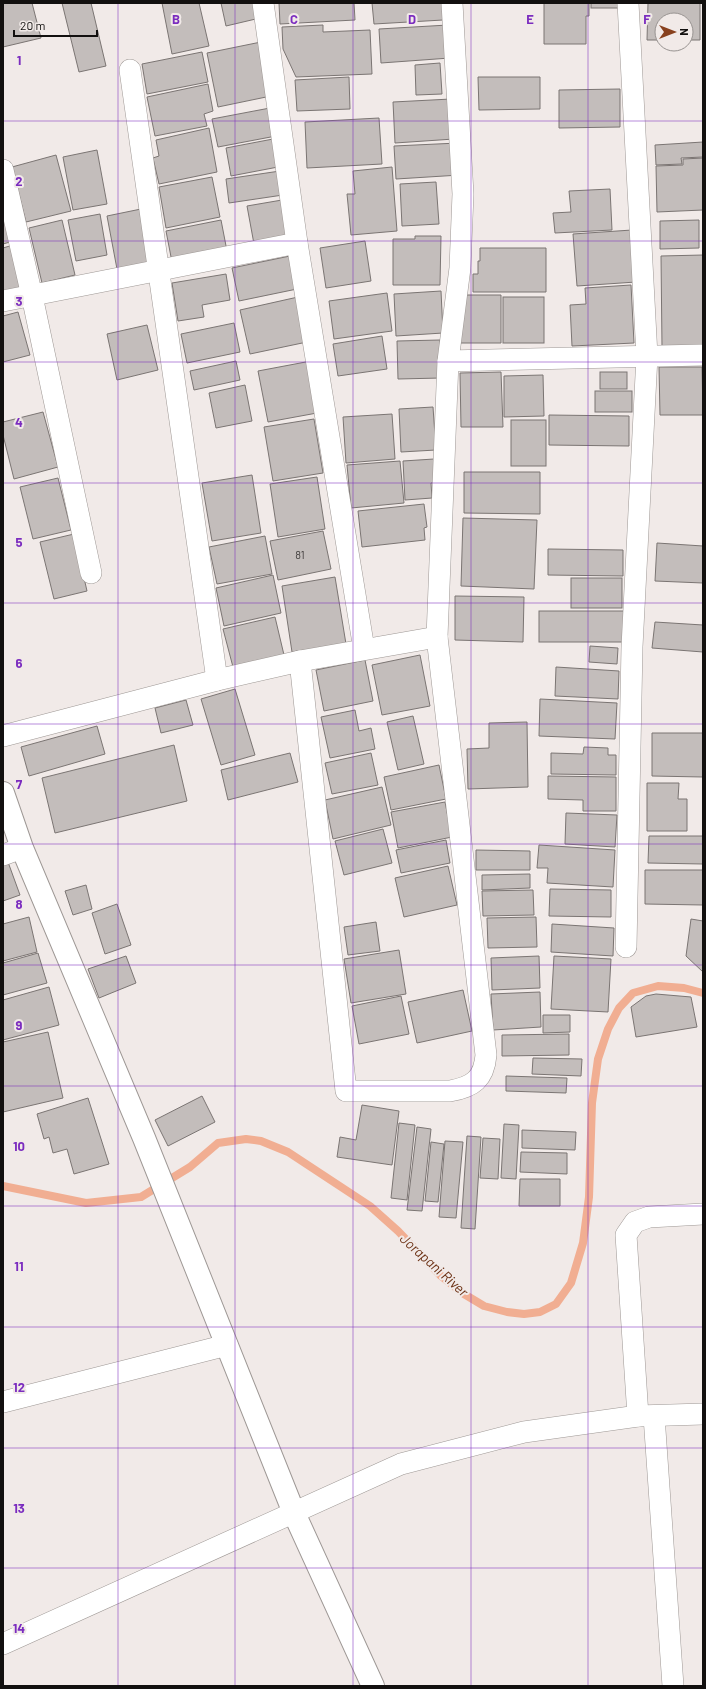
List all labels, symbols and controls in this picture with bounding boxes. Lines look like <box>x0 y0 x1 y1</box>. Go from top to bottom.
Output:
text: B <box>172 11 180 27</box>
text: C <box>290 11 298 27</box>
text: D <box>408 11 416 27</box>
text: E <box>526 11 534 27</box>
text: F <box>643 11 651 27</box>
scale bar <box>14 12 97 38</box>
north arrow <box>654 12 694 52</box>
text: 20 m <box>20 18 46 32</box>
text: N <box>678 28 691 36</box>
text: 1 <box>17 52 21 68</box>
text: 2 <box>15 173 23 189</box>
text: 3 <box>15 293 23 309</box>
text: 4 <box>15 414 23 430</box>
text: 5 <box>15 534 23 550</box>
house number: 81 <box>295 548 305 561</box>
text: 6 <box>16 655 23 671</box>
text: 7 <box>16 776 23 792</box>
text: 8 <box>15 896 23 912</box>
text: 9 <box>16 1017 23 1033</box>
text: 10 <box>13 1138 25 1154</box>
water label: Jorapani River <box>397 1230 473 1300</box>
text: 11 <box>14 1258 24 1274</box>
text: 12 <box>13 1379 25 1395</box>
text: 13 <box>13 1500 25 1516</box>
text: 14 <box>13 1620 25 1636</box>

